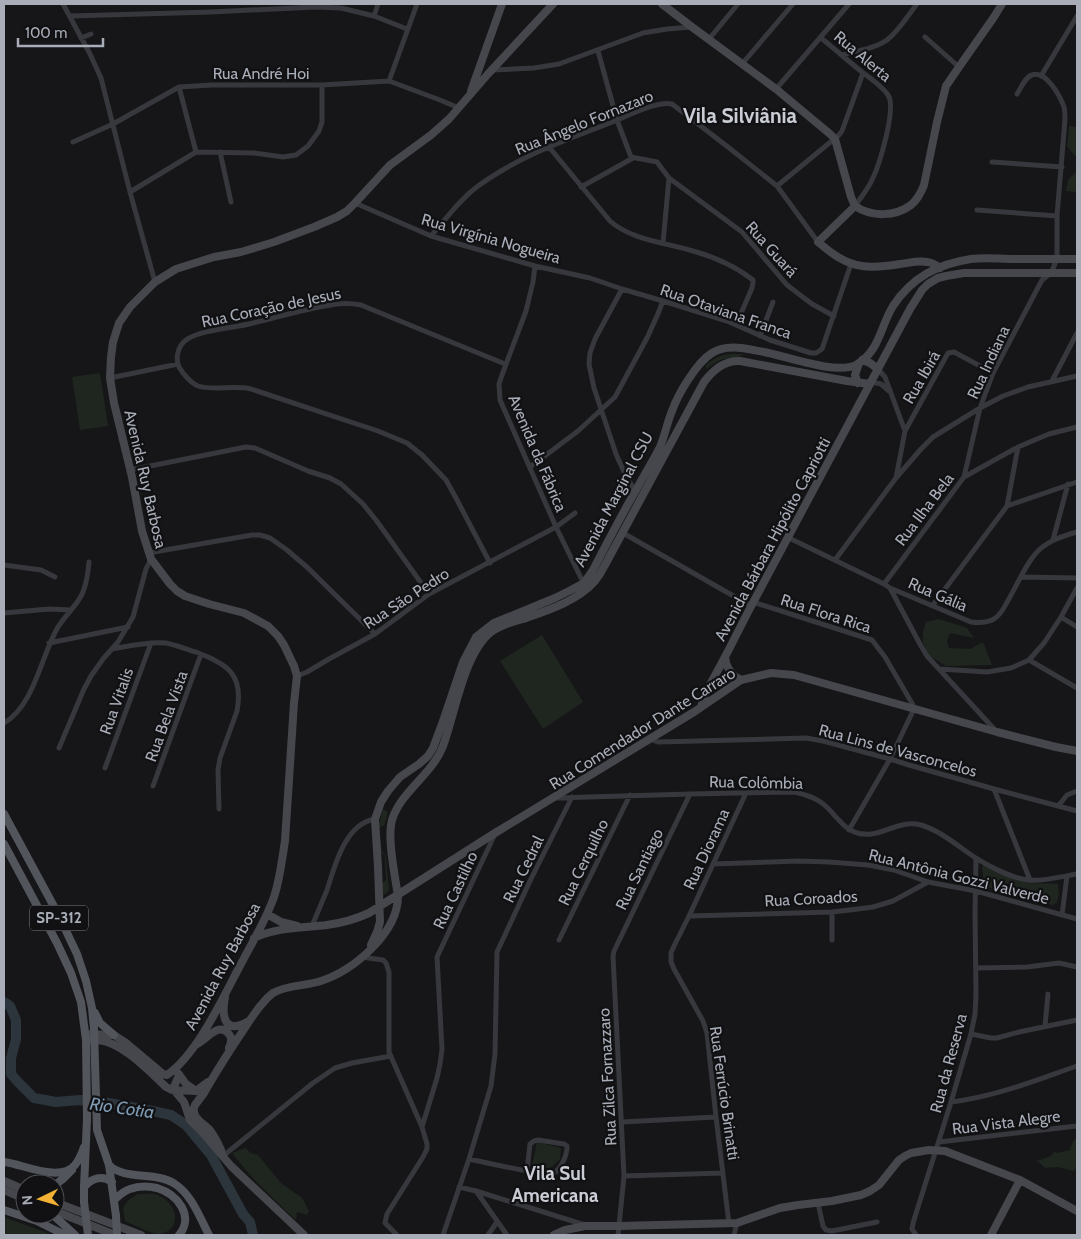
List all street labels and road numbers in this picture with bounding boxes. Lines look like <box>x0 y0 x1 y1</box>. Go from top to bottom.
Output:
street label: Rua Alerta <box>830 27 895 86</box>
street label: Rua André Hoi <box>213 64 309 83</box>
street label: Rua Ângelo Fornazaro <box>512 86 656 159</box>
street label: Rua Virgínia Nogueira <box>419 210 563 267</box>
street label: Rua Guará <box>742 218 802 281</box>
street label: Rua Otaviana Franca <box>658 280 794 343</box>
street label: Rua Coração de Jesus <box>200 283 343 332</box>
street label: Rua Indiana <box>963 322 1014 402</box>
street label: Rua Ibirá <box>899 347 944 407</box>
street label: Avenida da Fábrica <box>504 392 571 515</box>
street label: Avenida Ruy Barbosa <box>120 408 171 550</box>
street label: Avenida Marginal CSU <box>570 429 657 570</box>
street label: Avenida Bárbara Hipólito Capriotti <box>711 434 834 644</box>
street label: Rua Ilha Bela <box>891 469 958 549</box>
street label: Rua São Pedro <box>360 564 453 633</box>
street label: Rua Gália <box>905 574 971 616</box>
street label: Rua Flora Rica <box>778 590 874 637</box>
street label: Rua Comendador Dante Carraro <box>546 663 739 794</box>
street label: Rua Vitalis <box>96 665 137 737</box>
street label: Rua Bela Vista <box>141 668 192 764</box>
street label: Rua Lins de Vasconcelos <box>817 720 979 781</box>
street label: Rua Colômbia <box>709 772 803 793</box>
street label: Rua Diorama <box>679 805 734 893</box>
street label: Rua Cerquilho <box>554 816 613 909</box>
street label: Rua Santiago <box>612 825 667 913</box>
street label: Rua Cedral <box>499 832 548 906</box>
street label: Rua Antônia Gozzi Valverde <box>867 845 1051 908</box>
street label: Rua Castilho <box>429 848 482 932</box>
street label: Rua Coroados <box>764 887 858 910</box>
street label: Avenida Ruy Barbosa <box>181 899 264 1033</box>
road number: SP-312 <box>30 906 88 930</box>
street label: Rua Zilca Fornazzaro <box>594 1007 621 1146</box>
street label: Rua da Reserva <box>926 1011 971 1115</box>
street label: Rua Ferrúcio Brinatti <box>706 1025 743 1161</box>
street label: Rua Vista Alegre <box>951 1106 1061 1139</box>

